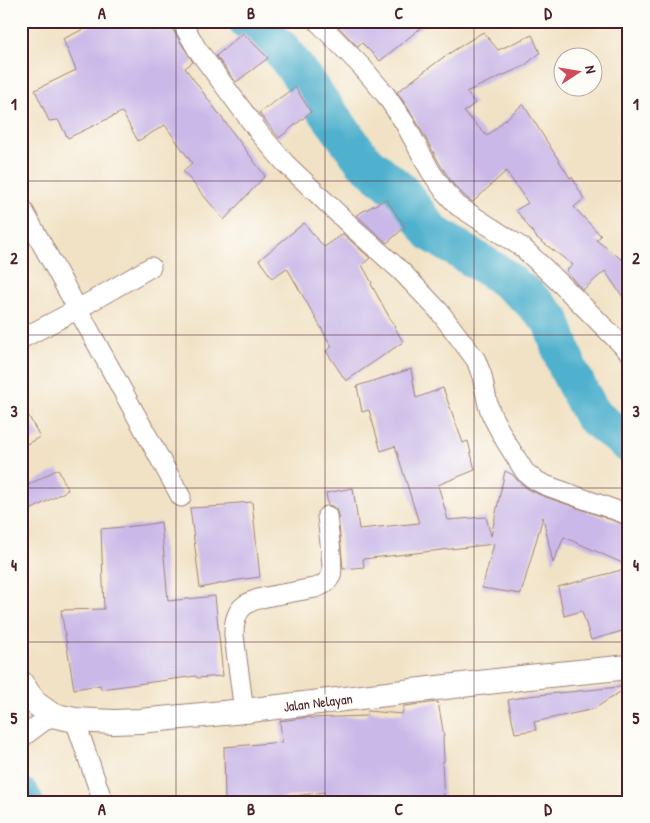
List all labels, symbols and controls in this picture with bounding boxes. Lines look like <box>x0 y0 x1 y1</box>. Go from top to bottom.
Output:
text: A <box>98 2 106 24</box>
text: B <box>247 2 255 24</box>
text: C <box>395 2 404 24</box>
text: D <box>544 2 552 24</box>
north arrow <box>552 48 602 98</box>
text: N <box>581 64 601 75</box>
text: 1 <box>11 93 17 115</box>
text: 1 <box>633 93 639 115</box>
text: 2 <box>10 247 18 269</box>
text: 2 <box>632 247 640 269</box>
text: 3 <box>10 400 18 422</box>
text: 3 <box>632 400 640 422</box>
text: 4 <box>11 554 17 576</box>
text: 4 <box>633 554 639 576</box>
street label: Jalan Nelayan <box>282 688 354 717</box>
text: 5 <box>11 707 18 729</box>
text: 5 <box>633 707 640 729</box>
text: A <box>98 798 106 820</box>
text: B <box>247 798 255 820</box>
text: C <box>395 798 404 820</box>
text: D <box>544 798 552 820</box>

